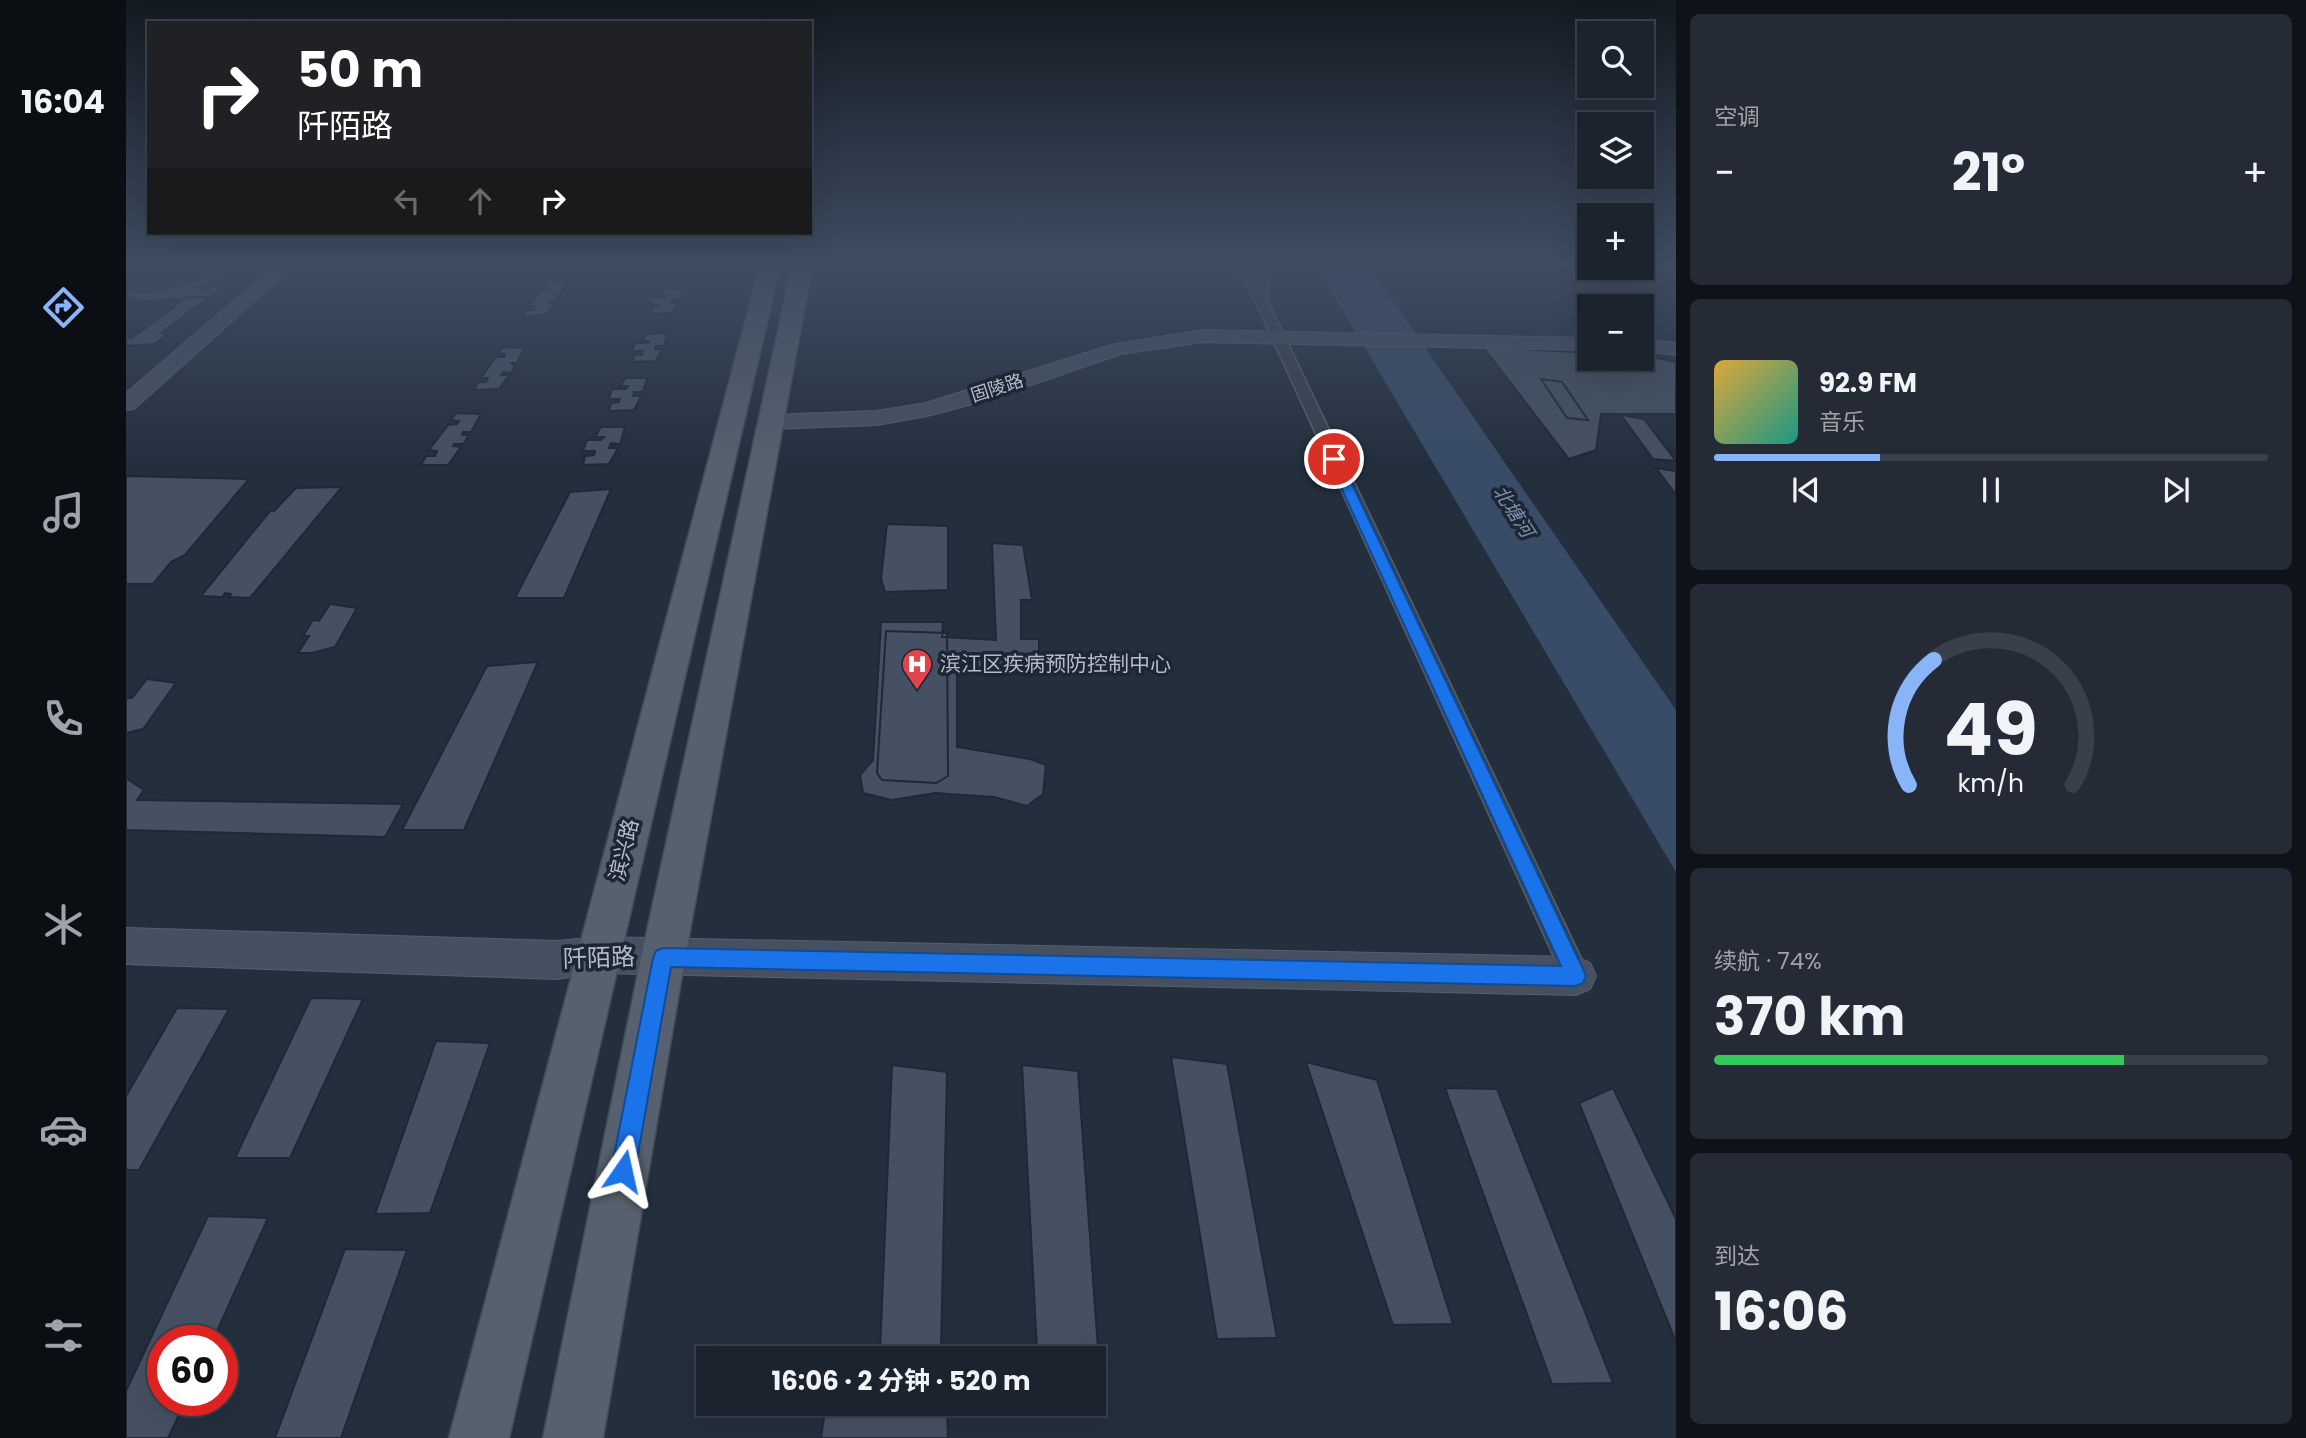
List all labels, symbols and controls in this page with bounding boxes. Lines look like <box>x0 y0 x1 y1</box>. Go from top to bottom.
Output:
map controls <box>1577 21 1654 371</box>
button: search <box>1577 21 1654 98</box>
text: 50 m <box>297 36 423 104</box>
icon: right <box>182 49 273 140</box>
text: 16:04 <box>21 79 105 124</box>
text: 空调 <box>1714 101 1760 133</box>
text: 阡陌路 <box>297 103 393 148</box>
button: layers <box>1577 112 1654 189</box>
text: 21° <box>1952 136 2025 209</box>
text: − <box>1714 146 1735 199</box>
text: + <box>2242 146 2268 199</box>
icon: left <box>388 182 426 220</box>
icon: ahead <box>461 182 499 220</box>
icon: right <box>534 182 572 220</box>
button: + <box>1577 203 1654 280</box>
icon: directions <box>39 283 88 332</box>
button: − <box>1577 294 1654 371</box>
text: 92.9 FM <box>1819 365 1917 401</box>
street label: 固陵路 <box>967 367 1026 408</box>
text: 音乐 <box>1819 406 1865 438</box>
pin <box>1304 429 1364 489</box>
icon: arrive <box>1315 440 1353 478</box>
icon: previous <box>1787 471 1825 509</box>
icon: pause <box>1972 471 2010 509</box>
icon: next <box>2157 471 2195 509</box>
water label: 北塘河 <box>1487 480 1543 546</box>
icon: music <box>39 488 88 537</box>
hospital icon: 滨江区疾病预防控制中心 <box>900 647 934 691</box>
place label: 滨江区疾病预防控制中心 <box>940 649 1171 678</box>
text: 49 <box>1944 679 2038 780</box>
icon: phone <box>39 694 88 743</box>
text: km/h <box>1958 766 2024 801</box>
street label: 滨兴路 <box>602 816 645 884</box>
icon: climate <box>39 900 88 949</box>
street label: 阡陌路 <box>562 940 636 975</box>
text: 续航 · 74% <box>1714 945 1822 977</box>
text: 370 km <box>1714 980 1905 1053</box>
icon: car <box>39 1105 88 1154</box>
position arrow <box>586 1134 660 1208</box>
text: 到达 <box>1714 1240 1760 1272</box>
text: 16:06 <box>1714 1275 1848 1348</box>
icon: filters <box>39 1311 88 1360</box>
speed limit sign: 60 <box>147 1325 238 1416</box>
text: 16:06 · 2 分钟 · 520 m <box>772 1363 1030 1399</box>

